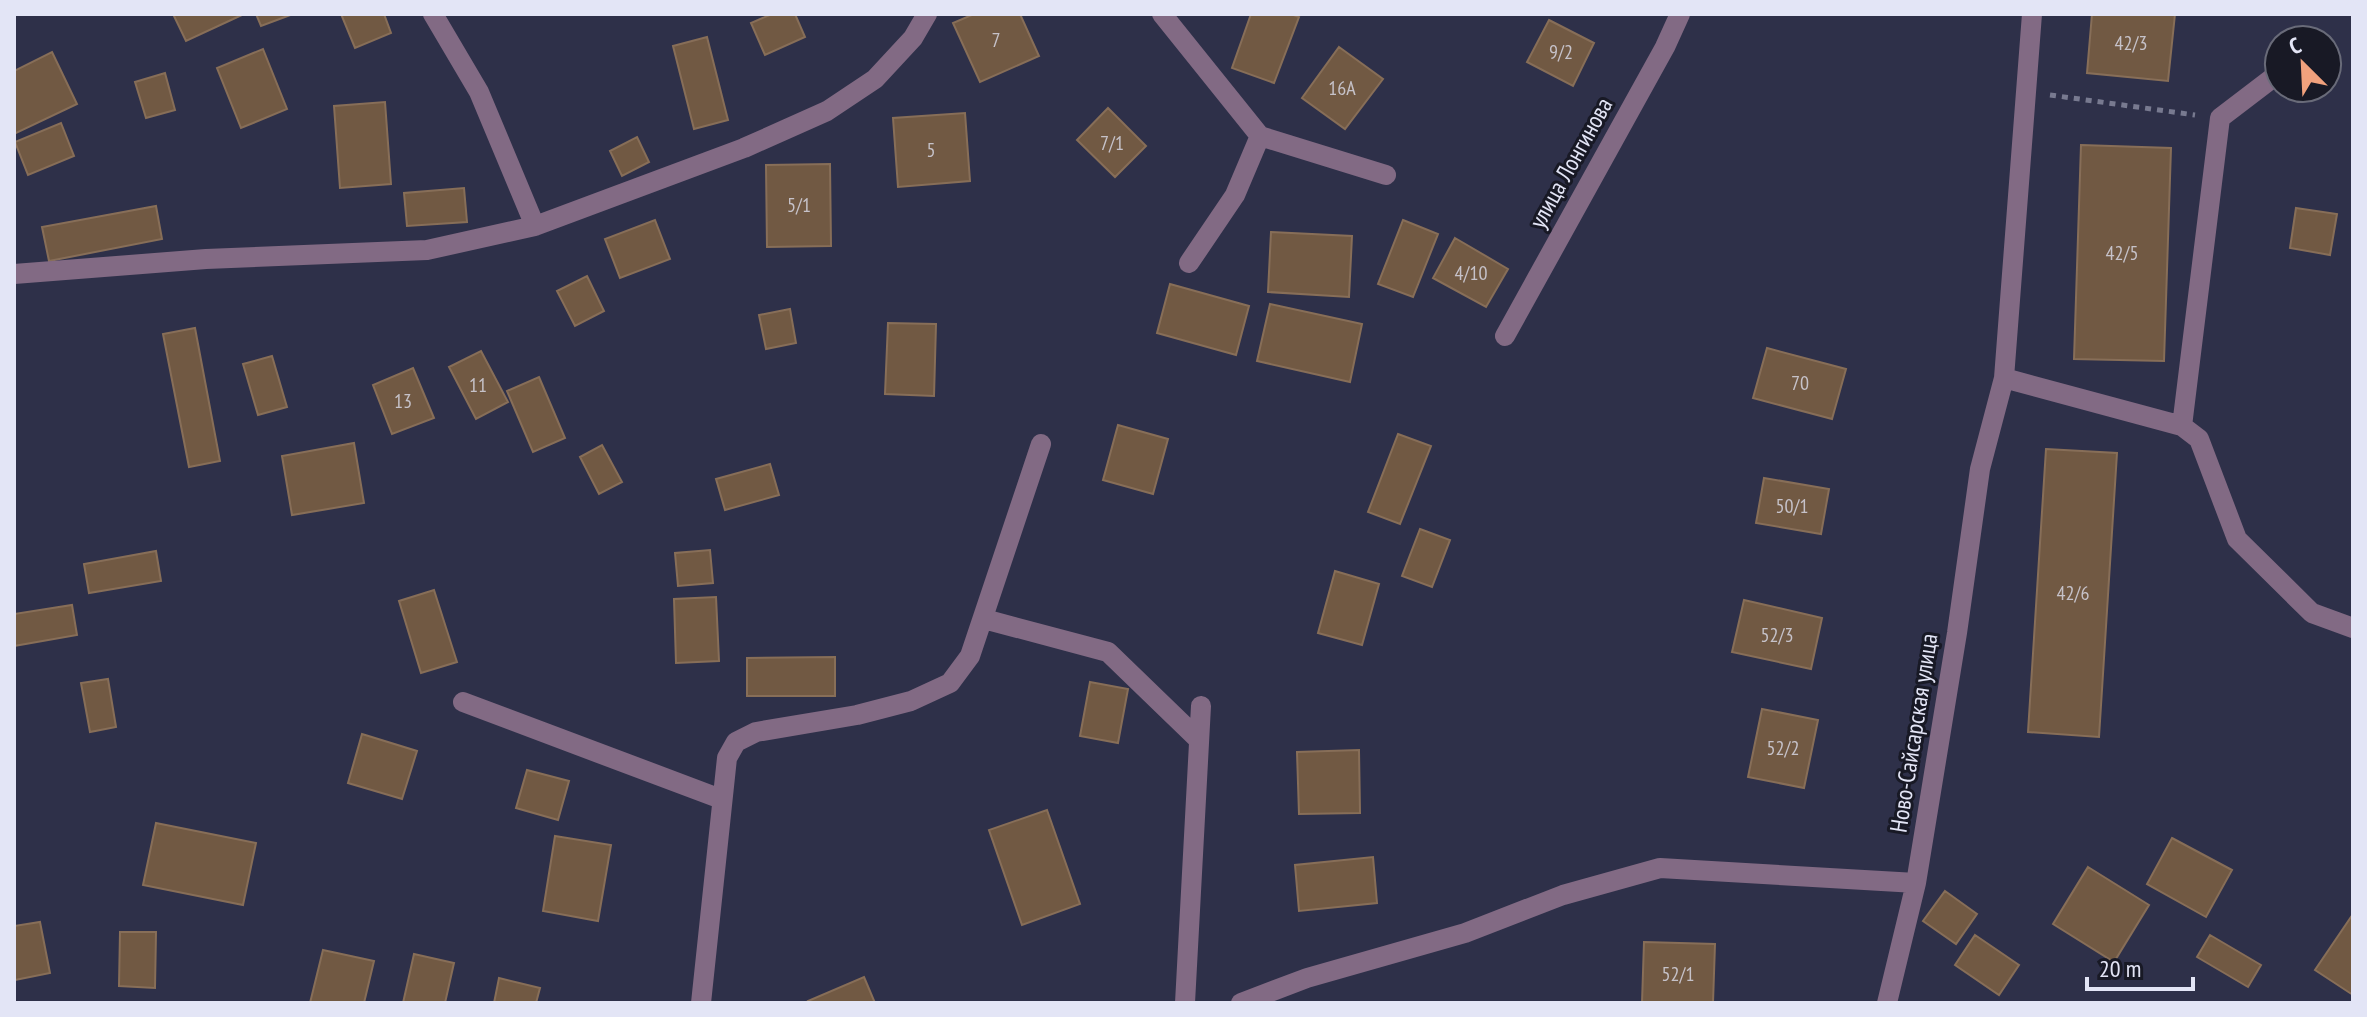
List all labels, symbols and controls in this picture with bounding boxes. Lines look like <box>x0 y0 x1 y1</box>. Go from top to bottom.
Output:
north arrow <box>2263 24 2343 104</box>
house number: 7 <box>992 27 1001 53</box>
house number: 42/3 <box>2115 30 2147 56</box>
text: С <box>2285 31 2305 61</box>
house number: 9/2 <box>1549 39 1573 65</box>
house number: 16А <box>1328 75 1356 101</box>
street label: улица Лонгинова <box>1522 92 1619 234</box>
house number: 7/1 <box>1100 130 1124 156</box>
house number: 5 <box>927 137 936 163</box>
house number: 5/1 <box>787 192 811 218</box>
house number: 42/5 <box>2106 240 2138 266</box>
house number: 4/10 <box>1455 260 1487 286</box>
house number: 70 <box>1791 370 1809 396</box>
house number: 11 <box>469 372 487 398</box>
house number: 13 <box>394 388 412 414</box>
house number: 50/1 <box>1776 493 1808 519</box>
house number: 42/6 <box>2057 580 2089 606</box>
house number: 52/3 <box>1761 622 1793 648</box>
street label: Ново-Сайсарская улица <box>1882 631 1945 835</box>
house number: 52/2 <box>1767 735 1799 761</box>
scale bar <box>2087 941 2193 991</box>
text: 20 m <box>2099 953 2141 984</box>
house number: 52/1 <box>1662 961 1694 987</box>

